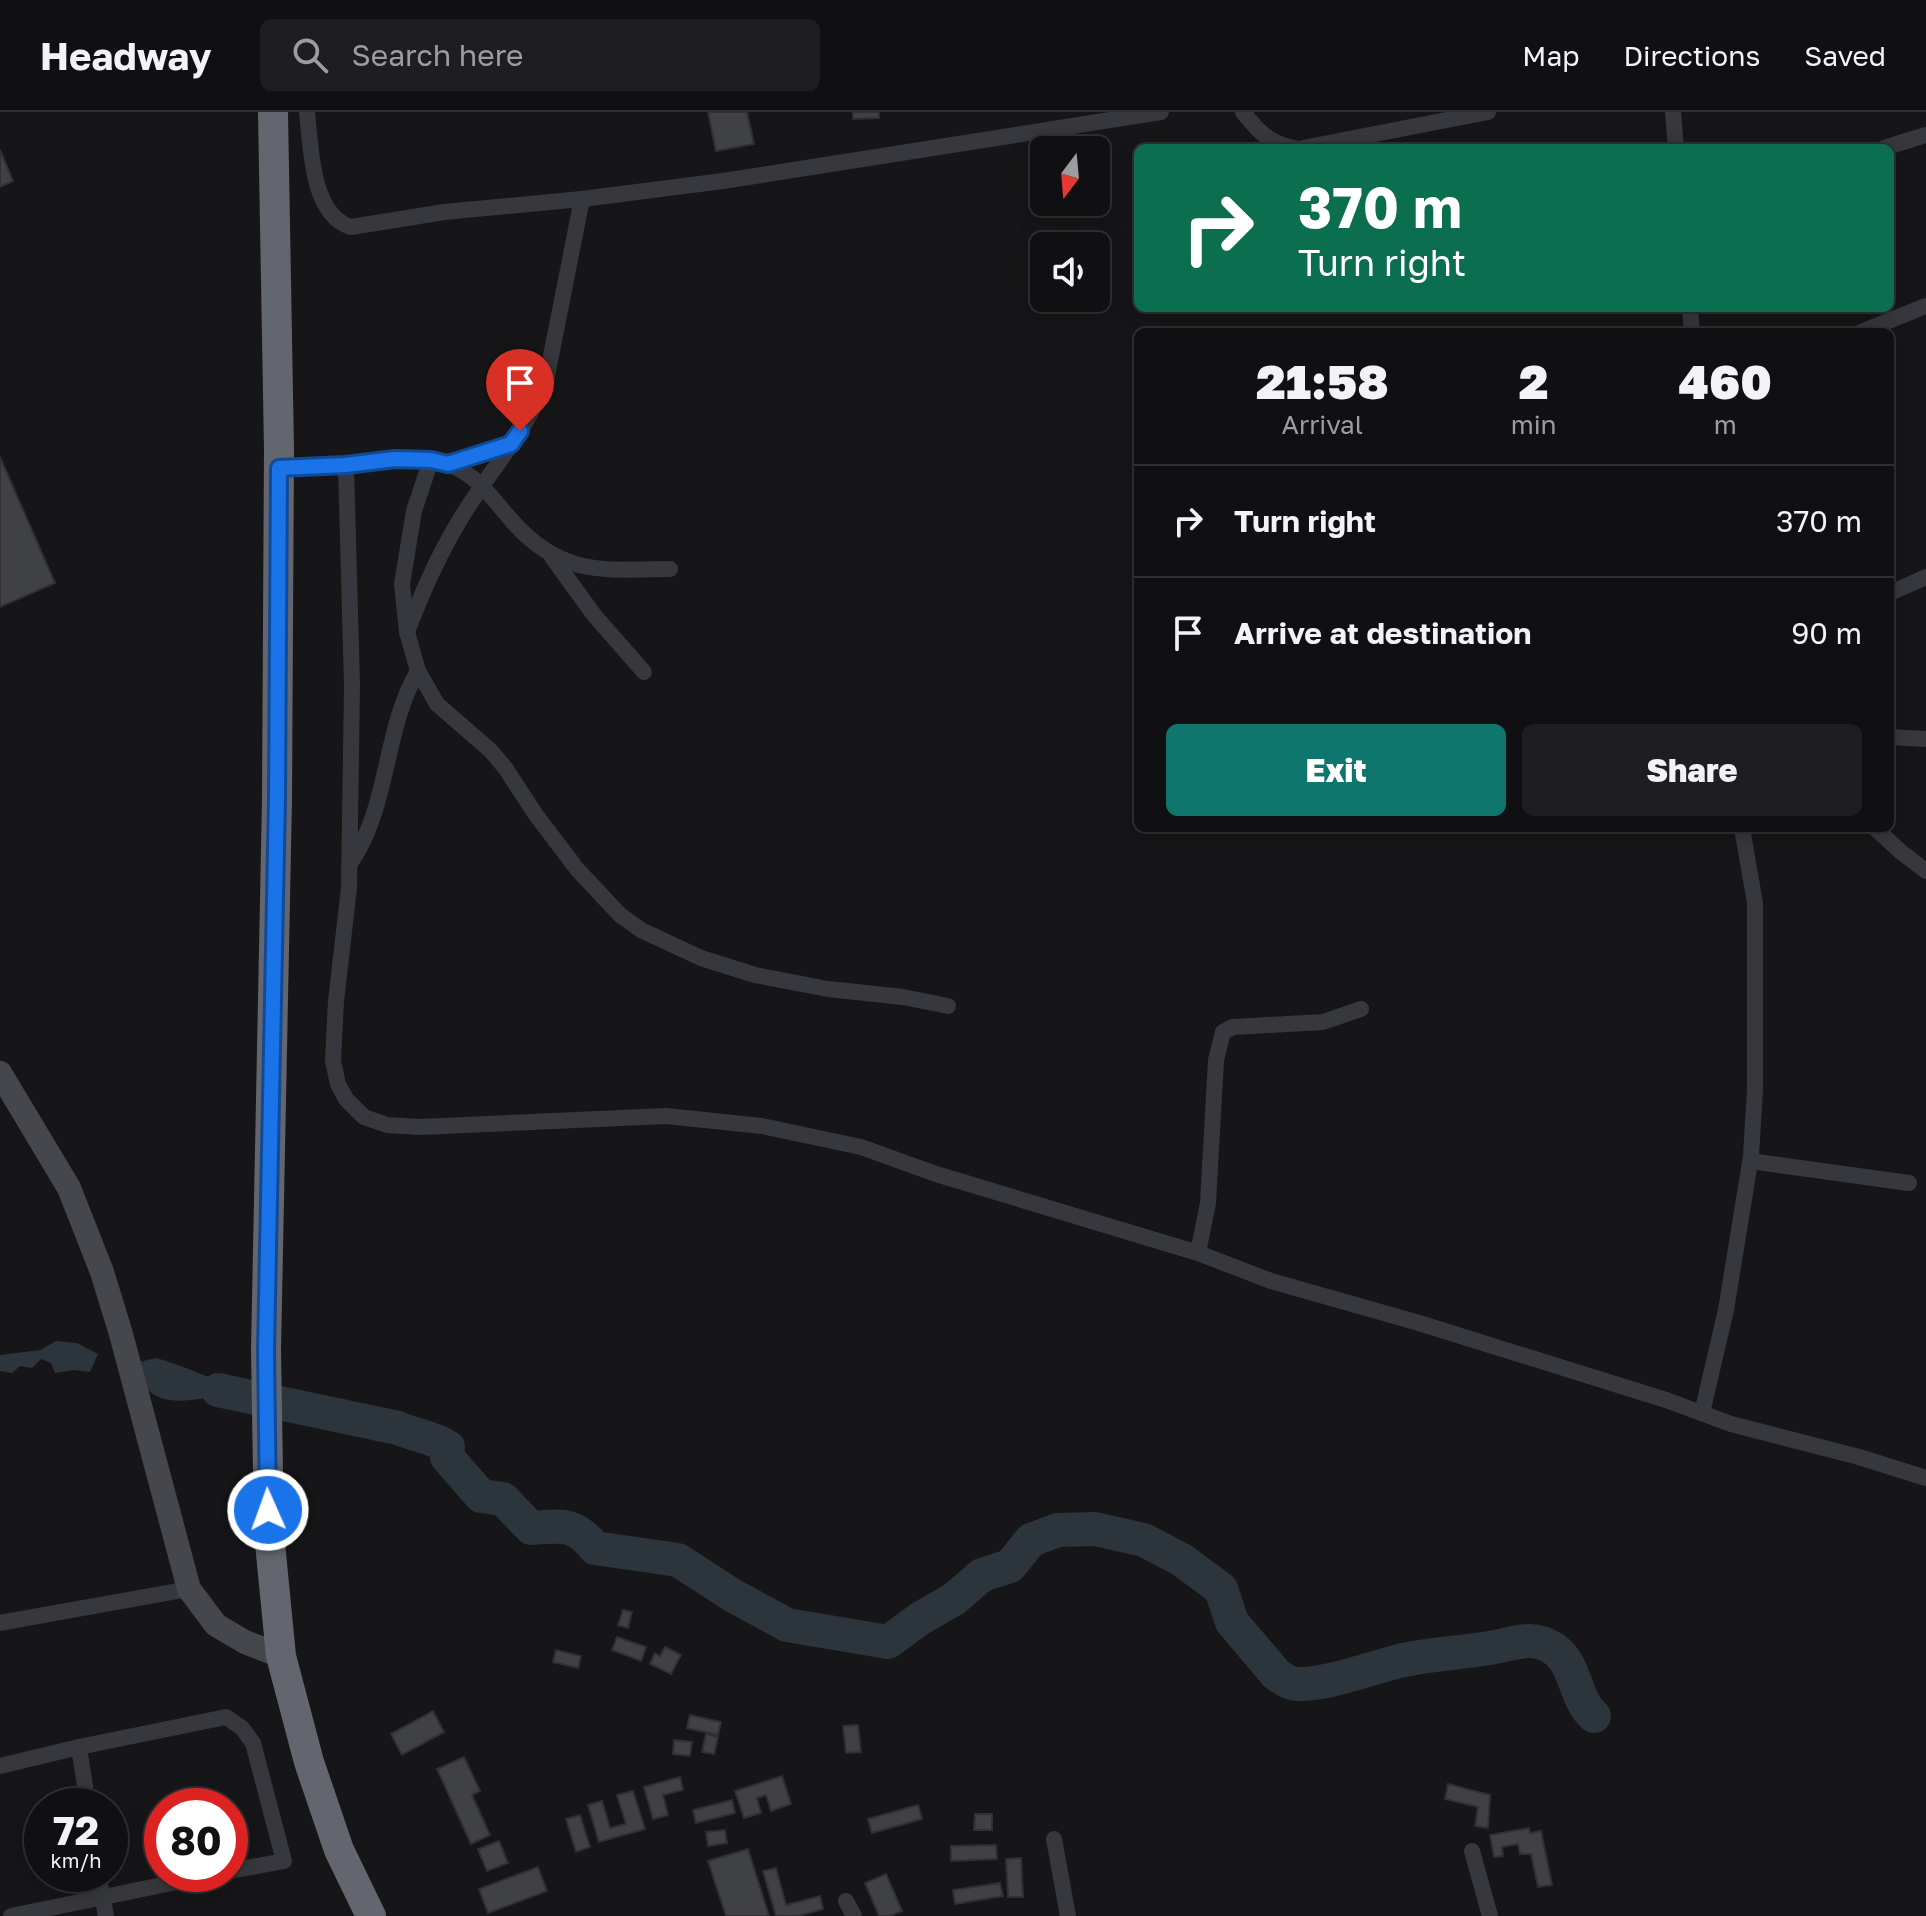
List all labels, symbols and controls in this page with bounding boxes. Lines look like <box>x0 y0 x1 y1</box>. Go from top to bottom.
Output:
search box <box>260 19 820 91</box>
text: Headway <box>40 33 212 78</box>
icon: search <box>288 33 332 77</box>
text: Search here <box>352 37 523 73</box>
text: Map <box>1522 39 1579 72</box>
text: Directions <box>1623 39 1760 72</box>
text: Saved <box>1804 39 1886 72</box>
north arrow <box>1030 136 1110 216</box>
map controls <box>1030 136 1110 312</box>
text: 370 m <box>1298 173 1462 240</box>
icon: right <box>1166 176 1270 280</box>
button: sound <box>1030 232 1110 312</box>
text: Turn right <box>1298 241 1466 284</box>
pin <box>486 349 554 431</box>
text: 21:58 <box>1256 352 1389 410</box>
text: 2 <box>1519 352 1548 410</box>
text: 460 <box>1679 352 1772 410</box>
icon: arrive <box>498 361 542 405</box>
text: Arrival <box>1282 409 1363 440</box>
text: min <box>1511 409 1557 440</box>
text: m <box>1714 409 1737 440</box>
icon: right <box>1166 499 1210 543</box>
text: Turn right <box>1234 503 1376 539</box>
text: 370 m <box>1776 503 1862 539</box>
icon: arrive <box>1166 611 1210 655</box>
text: Arrive at destination <box>1234 615 1531 651</box>
text: 90 m <box>1791 615 1862 651</box>
button: Exit <box>1166 724 1506 816</box>
button: Share <box>1522 724 1862 816</box>
position arrow <box>226 1468 310 1552</box>
speed limit sign: 80 <box>144 1788 248 1892</box>
text: 72 <box>53 1806 99 1854</box>
text: km/h <box>51 1848 101 1872</box>

